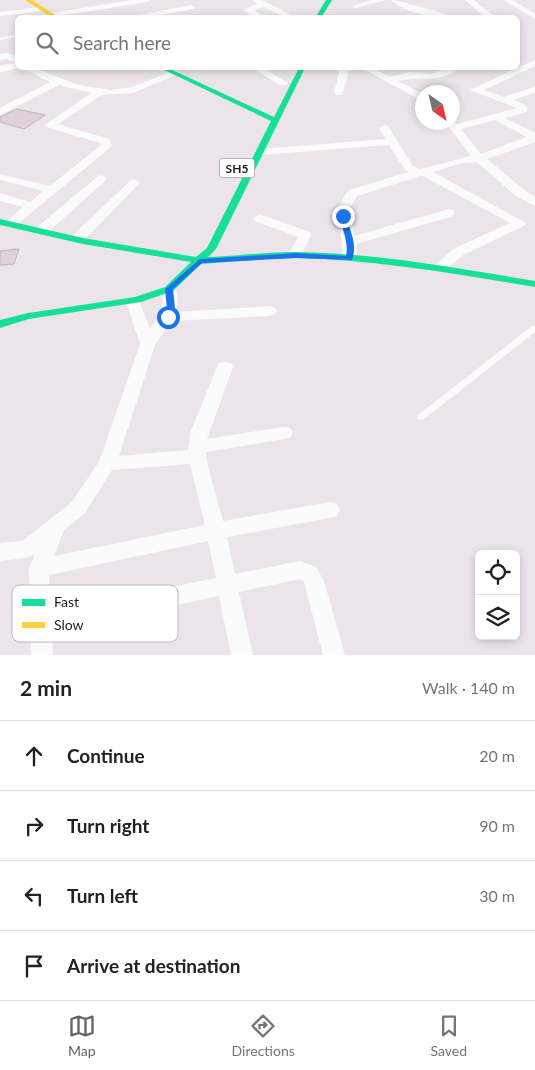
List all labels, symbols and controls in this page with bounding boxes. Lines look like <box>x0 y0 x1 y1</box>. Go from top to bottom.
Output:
search box <box>15 15 520 70</box>
icon: search <box>33 29 61 57</box>
text: Search here <box>73 31 171 54</box>
north arrow <box>415 85 460 130</box>
road number: SH5 <box>220 158 254 178</box>
route end <box>332 205 355 228</box>
route start <box>157 306 180 329</box>
map controls <box>475 550 520 640</box>
button: locate <box>475 550 520 595</box>
legend <box>12 585 178 642</box>
text: Fast <box>54 593 79 610</box>
button: layers <box>475 595 520 640</box>
text: Slow <box>54 616 84 633</box>
text: 2 min <box>20 675 72 700</box>
text: Walk · 140 m <box>422 678 515 697</box>
icon: ahead <box>20 742 48 770</box>
text: Continue <box>67 744 145 767</box>
text: 20 m <box>479 746 515 765</box>
icon: right <box>20 812 48 840</box>
text: Turn right <box>67 814 149 837</box>
text: 90 m <box>479 816 515 835</box>
icon: left <box>20 882 48 910</box>
text: Turn left <box>67 884 138 907</box>
text: 30 m <box>479 886 515 905</box>
icon: arrive <box>20 952 48 980</box>
text: Arrive at destination <box>67 954 240 977</box>
tab: Map <box>68 1012 96 1059</box>
tab: Directions <box>232 1012 295 1059</box>
tab: Saved <box>431 1012 467 1059</box>

